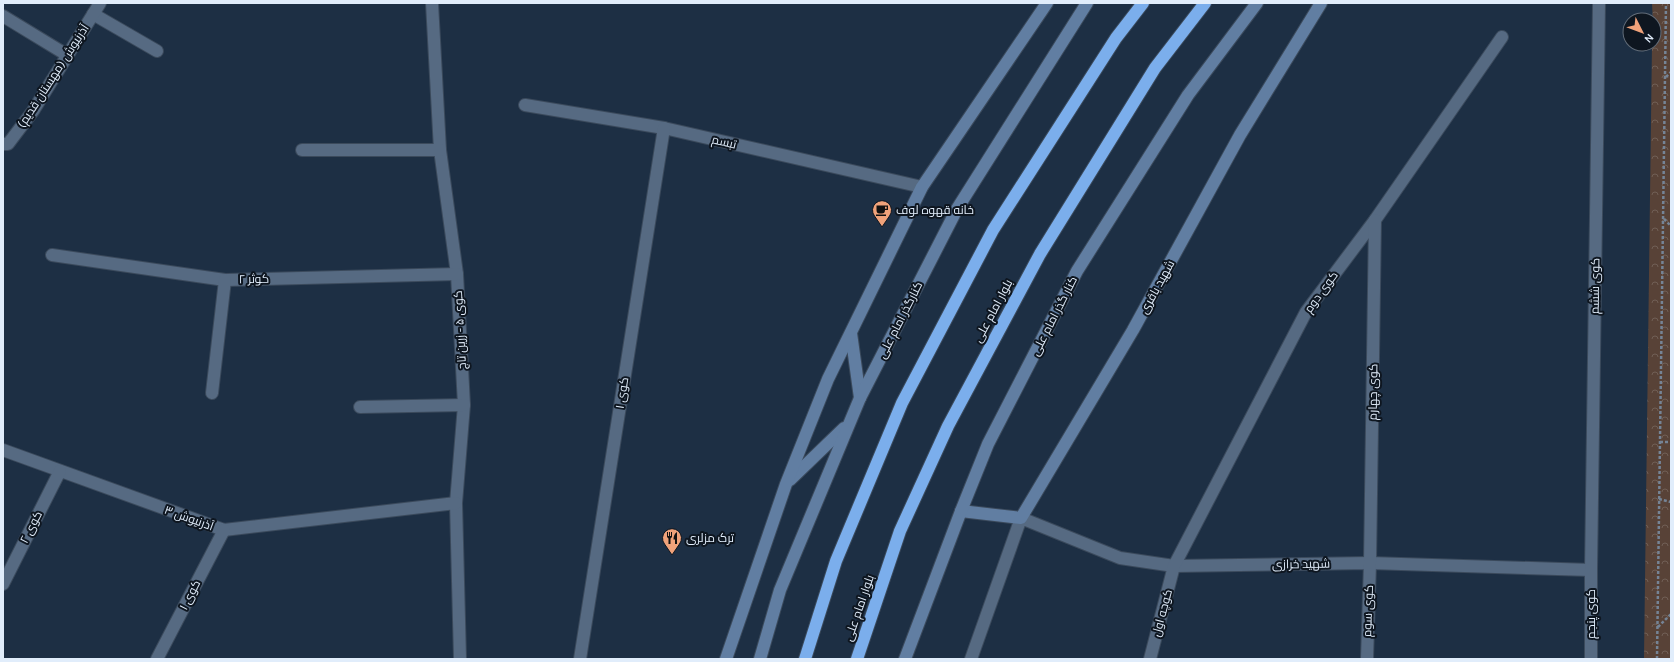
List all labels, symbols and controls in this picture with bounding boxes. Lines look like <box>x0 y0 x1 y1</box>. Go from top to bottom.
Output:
north arrow <box>1622 12 1662 52</box>
street label: آذرنیوش (مهستان قدیم) <box>14 21 93 131</box>
text: N <box>1642 31 1657 46</box>
street label: تبسم <box>710 132 739 153</box>
cafe icon: خانه قهوه لوف <box>871 199 893 227</box>
place label: خانه قهوه لوف <box>896 203 974 217</box>
street label: شهید باقری <box>1137 258 1177 316</box>
street label: کوی ششم <box>1588 258 1603 314</box>
street label: کوی دوم <box>1301 269 1342 316</box>
street label: کوثر ۲ <box>239 272 269 286</box>
street label: کنار گذر امام علی <box>1028 274 1081 359</box>
street label: بلوار امام علی <box>971 277 1016 345</box>
street label: کنارگذر امام علی <box>875 279 926 361</box>
street label: کوی ۵ - زرین تاج <box>451 290 470 370</box>
street label: کوی چهارم <box>1366 363 1382 421</box>
street label: کوی ۱ <box>613 376 631 410</box>
street label: آذرنیوش ۳ <box>162 503 216 534</box>
street label: کوی ۲ <box>17 509 45 545</box>
restaurant icon: ترک مزلری <box>661 527 683 555</box>
place label: ترک مزلری <box>686 531 735 545</box>
street label: شهید خرازی <box>1272 556 1330 572</box>
street label: بلوار امام علی <box>841 573 878 643</box>
street label: کوی ۱ <box>177 578 203 612</box>
street label: کوی سوم <box>1360 585 1377 637</box>
street label: کوچه اول <box>1149 588 1177 639</box>
street label: کوی پنجم <box>1584 589 1600 639</box>

